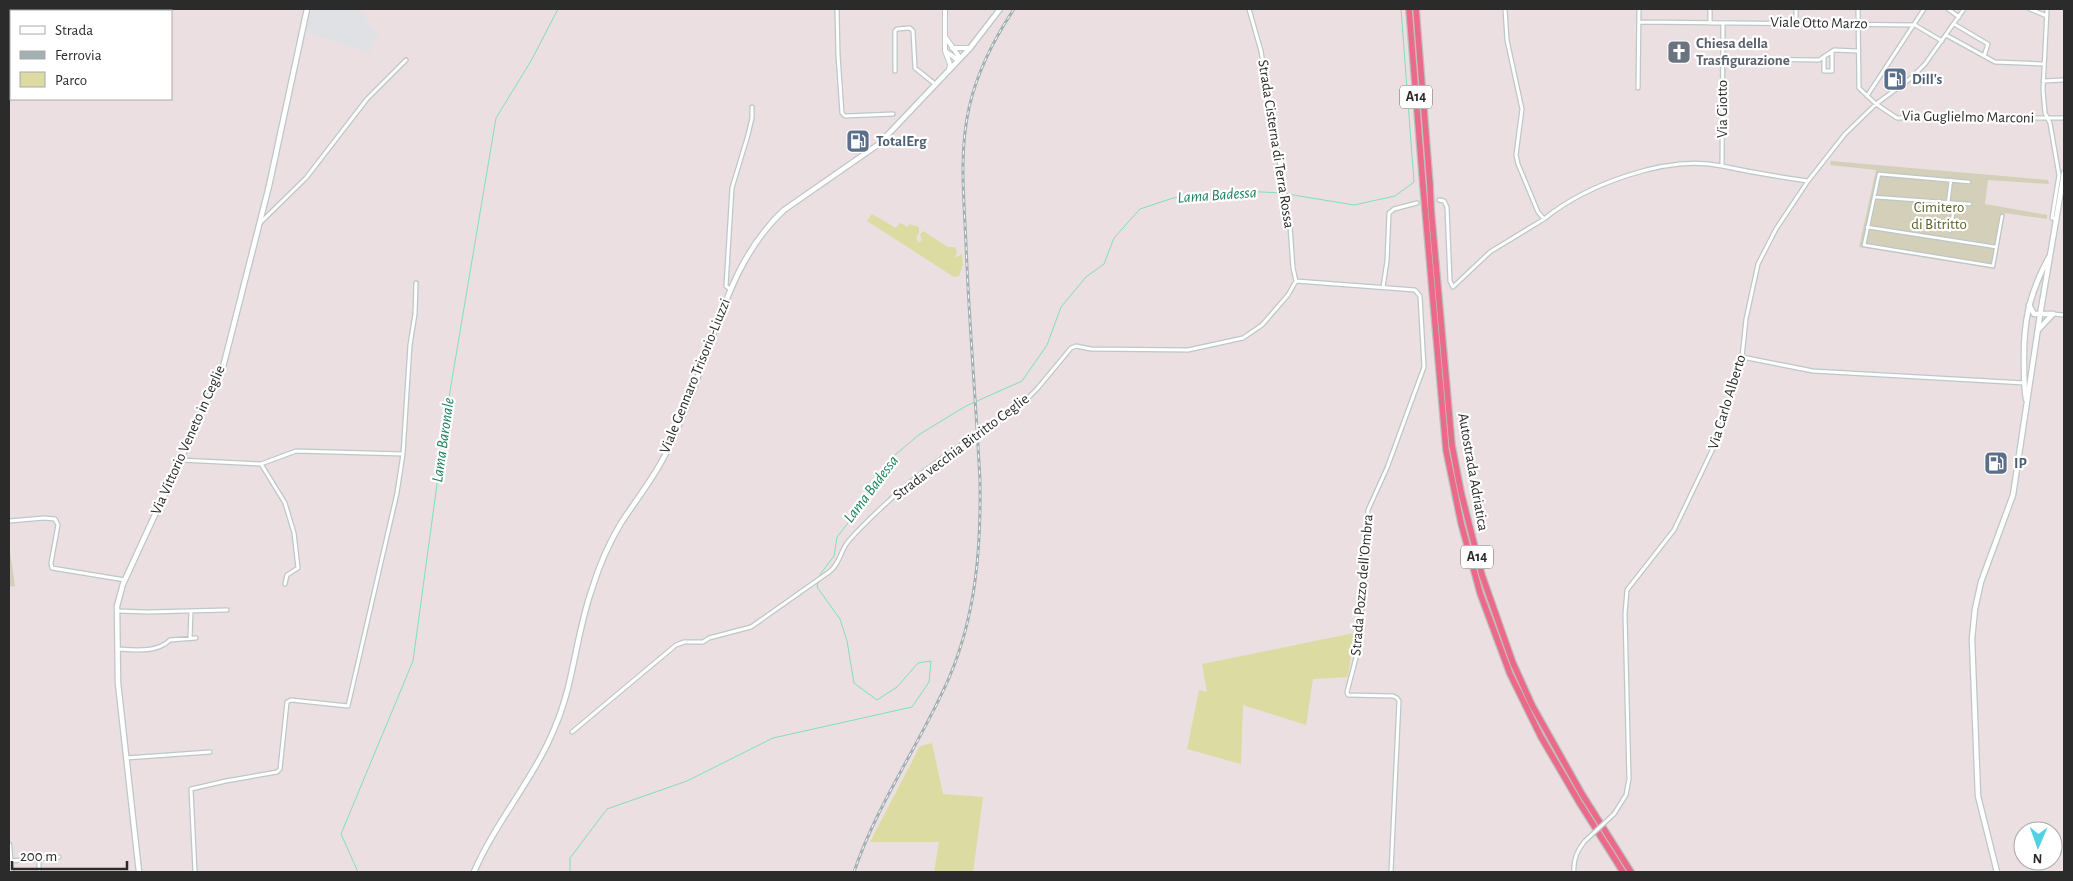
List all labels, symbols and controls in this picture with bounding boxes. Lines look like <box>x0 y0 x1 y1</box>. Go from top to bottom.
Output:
legend <box>10 10 172 100</box>
street label: Viale Otto Marzo <box>1770 15 1868 31</box>
text: Strada <box>55 23 93 38</box>
place label: Chiesa della Trasfigurazione <box>1696 36 1790 68</box>
church icon: Chiesa della Trasfigurazione <box>1666 39 1692 65</box>
text: Ferrovia <box>55 48 102 63</box>
street label: Strada Cisterna di Terra Rossa <box>1255 59 1297 229</box>
fuel station icon: Dill's <box>1882 66 1908 92</box>
place label: Dill's <box>1912 72 1943 87</box>
text: Parco <box>55 73 87 88</box>
street label: Via Giotto <box>1715 80 1730 138</box>
road number: A14 <box>1400 85 1432 108</box>
street label: Via Guglielmo Marconi <box>1902 108 2034 126</box>
fuel station icon: TotalErg <box>845 128 871 154</box>
place label: TotalErg <box>876 134 927 149</box>
water label: Lama Badessa <box>1177 184 1257 206</box>
park label: Cimitero di Bitritto <box>1911 200 1967 232</box>
street label: Viale Gennaro Trisorio-Liuzzi <box>657 296 733 456</box>
street label: Via Carlo Alberto <box>1705 353 1749 451</box>
street label: Via Vittorio Veneto in Ceglie <box>148 363 228 517</box>
street label: Strada vecchia Bitritto Ceglie <box>890 391 1032 503</box>
water label: Lama Baronale <box>429 397 457 483</box>
street label: Autostrada Adriatica <box>1455 412 1491 532</box>
fuel station icon: IP <box>1983 450 2009 476</box>
water label: Lama Badessa <box>841 452 901 526</box>
place label: IP <box>2014 456 2027 471</box>
street label: Strada Pozzo dell'Ombra <box>1348 514 1376 656</box>
road number: A14 <box>1461 546 1493 568</box>
north arrow <box>2013 821 2063 871</box>
scale bar <box>12 838 128 870</box>
text: 200 m <box>20 849 57 864</box>
text: N <box>2032 851 2043 865</box>

